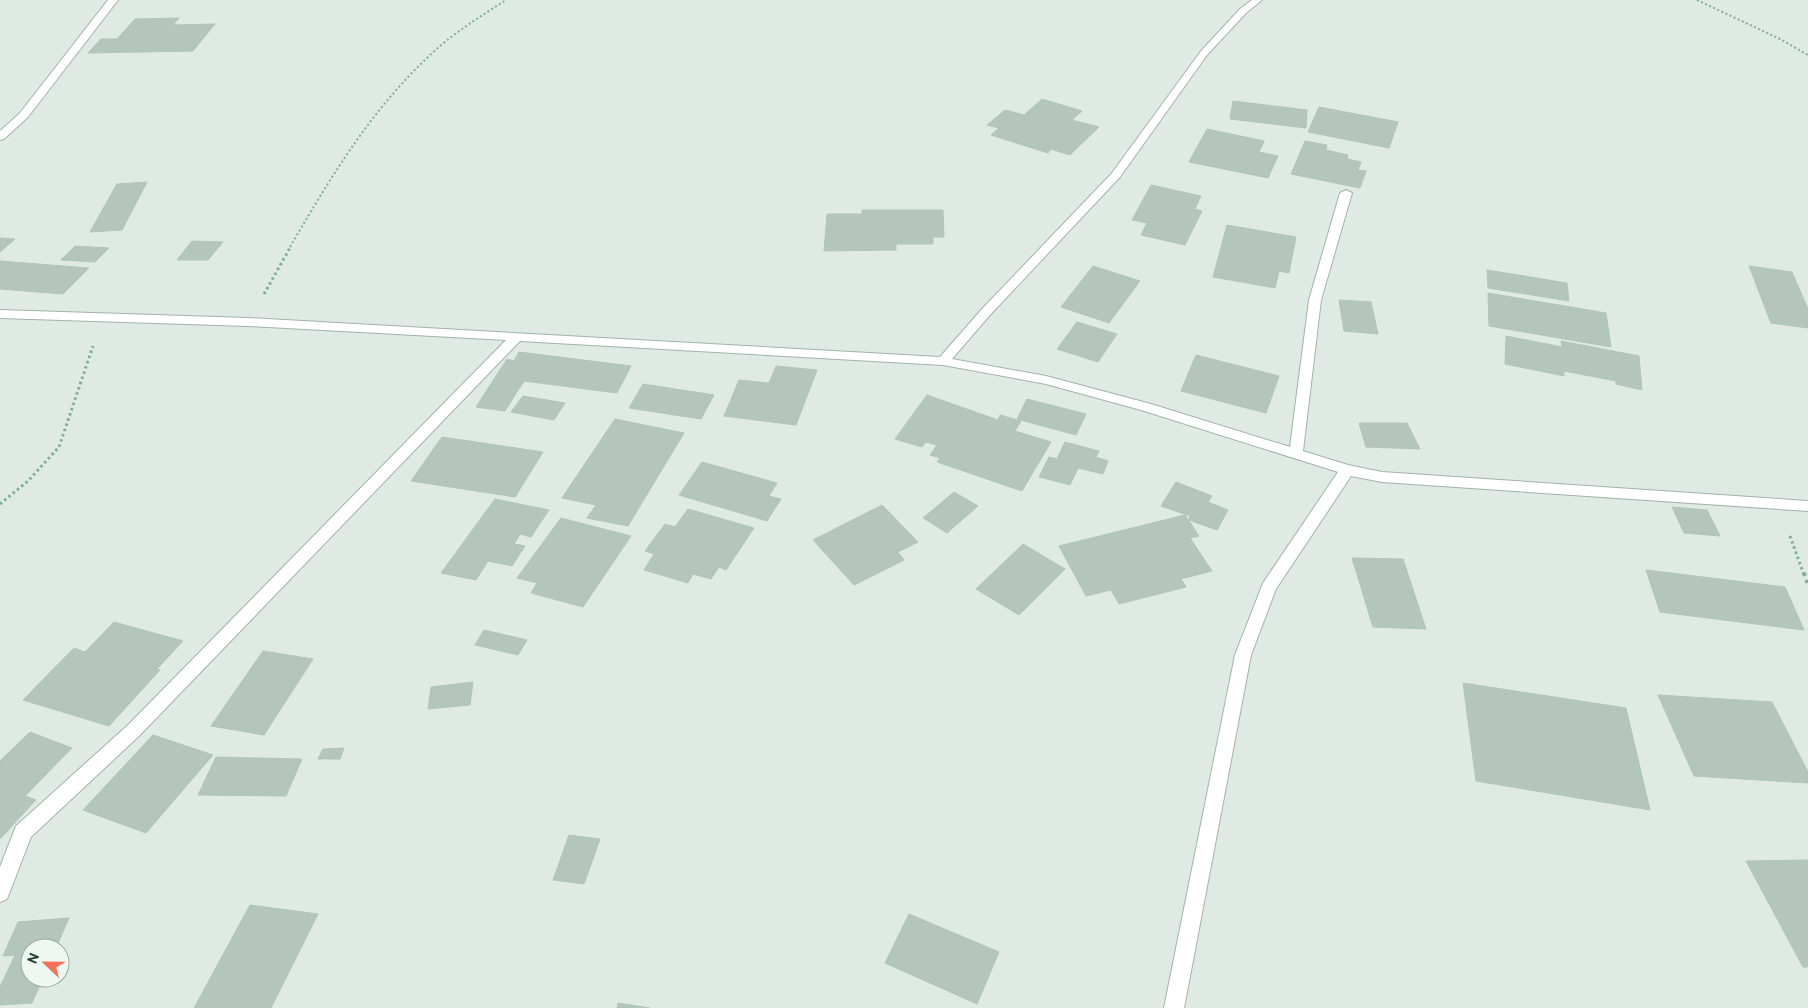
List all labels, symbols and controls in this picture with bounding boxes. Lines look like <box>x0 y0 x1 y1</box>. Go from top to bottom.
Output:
north arrow <box>20 938 70 988</box>
text: N <box>25 951 44 967</box>

